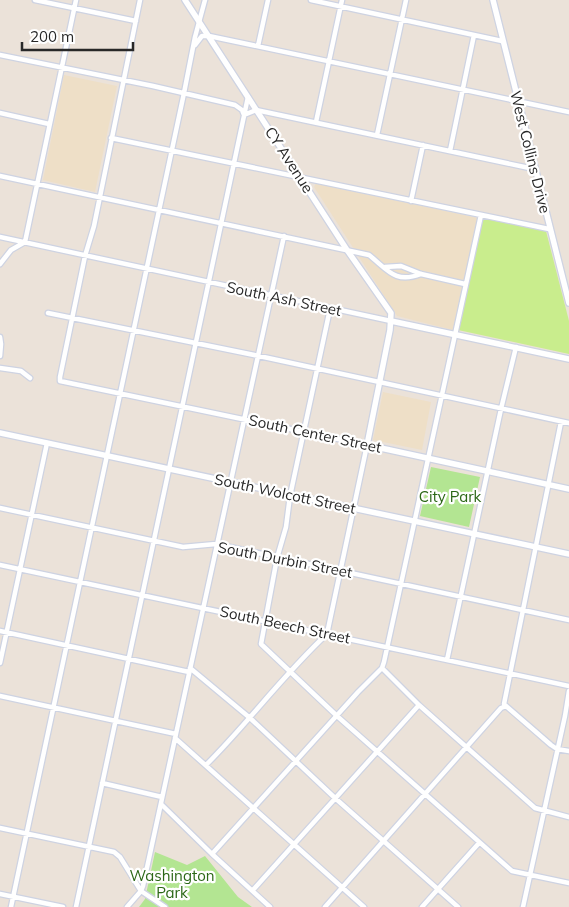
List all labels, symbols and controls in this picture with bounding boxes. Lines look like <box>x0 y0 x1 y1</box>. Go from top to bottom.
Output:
scale bar <box>22 20 134 52</box>
text: 200 m <box>30 27 74 46</box>
street label: West Collins Drive <box>506 89 555 215</box>
street label: CY Avenue <box>261 123 318 196</box>
street label: South Ash Street <box>225 277 343 320</box>
street label: South Center Street <box>247 410 383 457</box>
street label: South Wolcott Street <box>213 469 357 518</box>
park label: City Park <box>419 487 482 506</box>
street label: South Durbin Street <box>216 537 354 582</box>
street label: South Beech Street <box>218 601 352 648</box>
park label: Washington Park <box>130 866 215 902</box>

